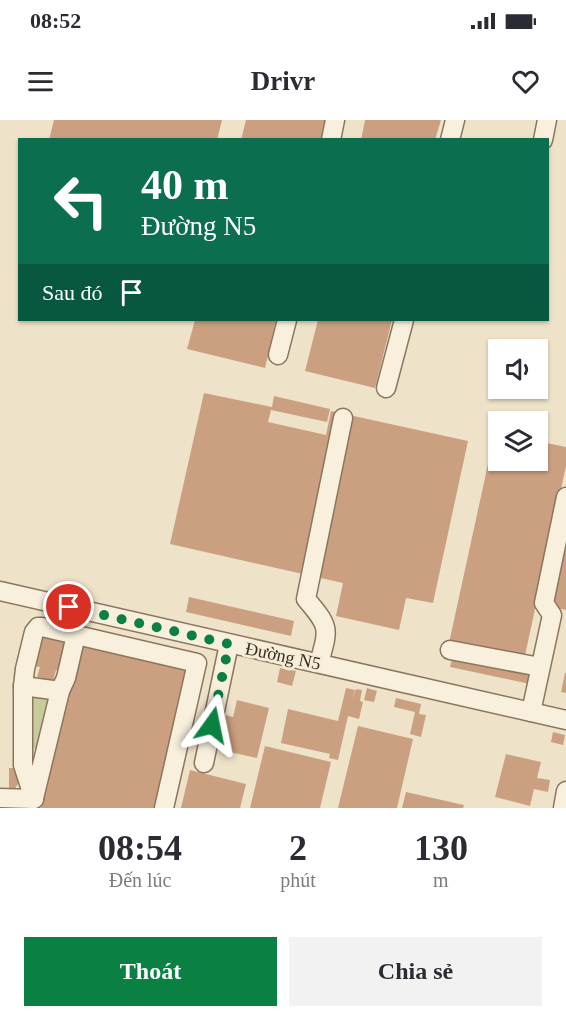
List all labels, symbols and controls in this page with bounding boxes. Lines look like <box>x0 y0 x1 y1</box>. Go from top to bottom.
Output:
text: 08:52 <box>30 8 81 33</box>
icon: menu <box>24 65 57 98</box>
icon: heart <box>509 65 542 98</box>
text: Drivr <box>251 66 315 96</box>
icon: left <box>42 162 120 240</box>
text: 40 m <box>141 162 229 208</box>
text: Đường N5 <box>141 211 256 241</box>
icon: arrive <box>115 276 148 309</box>
text: Sau đó <box>42 280 103 305</box>
map controls <box>488 339 548 471</box>
button: sound <box>488 339 548 399</box>
button: layers <box>488 411 548 471</box>
pin <box>43 581 94 632</box>
icon: arrive <box>52 590 85 623</box>
street label: Đường N5 <box>243 638 323 674</box>
position arrow <box>180 693 244 757</box>
text: 08:54 <box>98 828 182 868</box>
text: 2 <box>289 828 307 868</box>
text: 130 <box>414 828 468 868</box>
text: Đến lúc <box>109 869 171 891</box>
text: phút <box>280 869 316 891</box>
text: m <box>433 869 449 891</box>
button: Thoát <box>24 937 277 1006</box>
button: Chia sẻ <box>289 937 542 1006</box>

